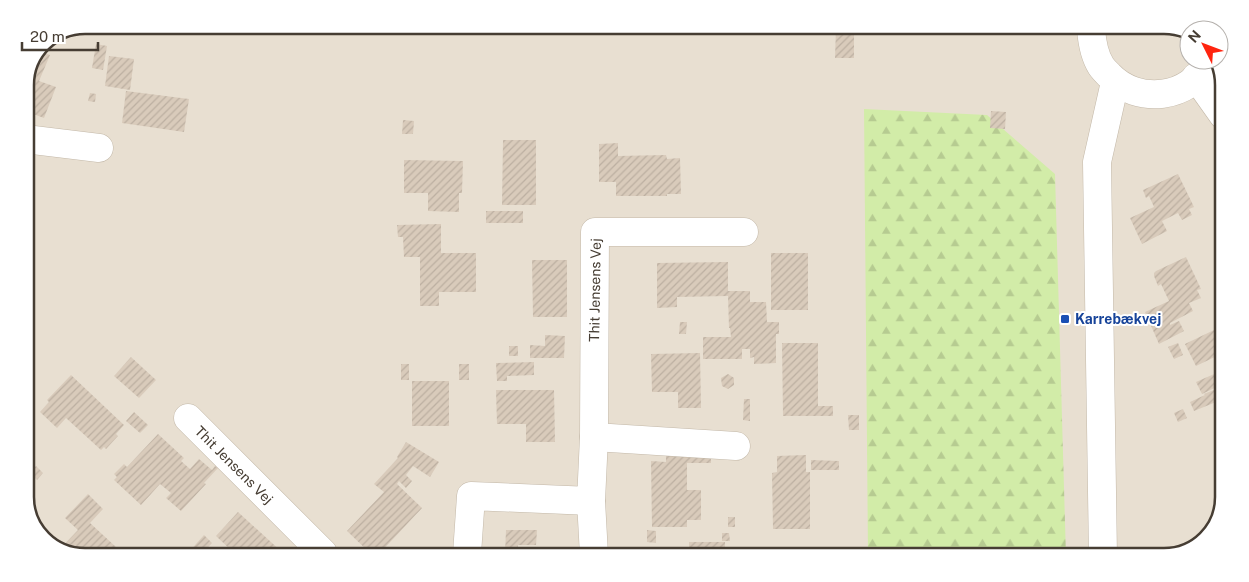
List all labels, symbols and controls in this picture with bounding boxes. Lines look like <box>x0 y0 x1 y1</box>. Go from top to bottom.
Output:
scale bar <box>22 20 99 52</box>
north arrow <box>1179 20 1229 70</box>
text: N <box>1185 27 1204 46</box>
text: 20 m <box>30 28 65 45</box>
street label: Thit Jensens Vej <box>586 238 604 342</box>
place label: Karrebækvej <box>1075 311 1161 327</box>
marker: Karrebækvej <box>1059 313 1071 325</box>
street label: Thit Jensens Vej <box>192 423 276 507</box>

